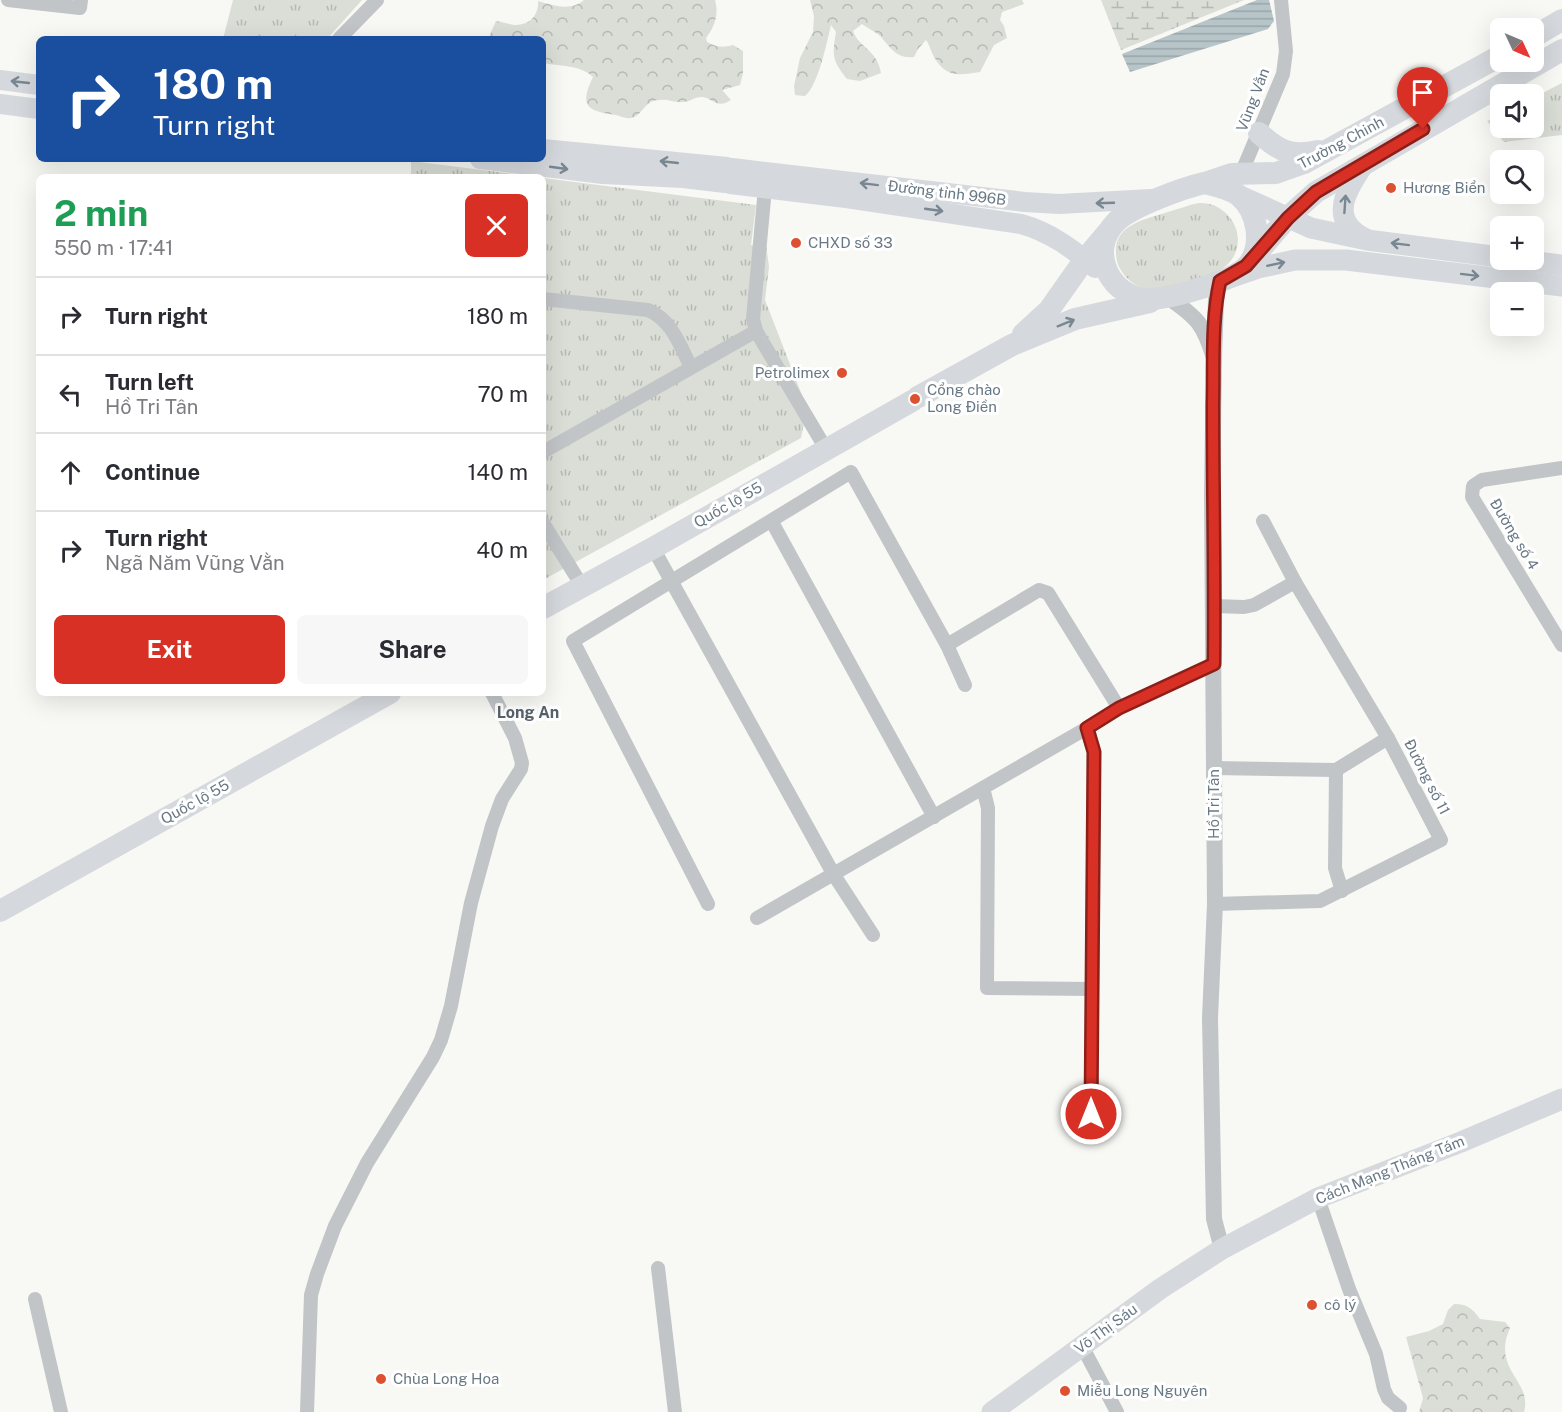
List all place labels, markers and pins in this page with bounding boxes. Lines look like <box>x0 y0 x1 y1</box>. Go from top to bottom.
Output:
pin <box>1397 67 1448 129</box>
place label: Hương Biển <box>1403 179 1486 196</box>
marker: Hương Biển <box>1384 181 1398 195</box>
place label: CHXD số 33 <box>808 234 893 251</box>
marker: CHXD số 33 <box>789 236 803 250</box>
place label: Petrolimex <box>755 364 830 381</box>
marker: Petrolimex <box>835 366 849 380</box>
place label: Cổng chào Long Điền <box>927 381 1001 415</box>
marker: Cổng chào Long Điền <box>908 392 922 406</box>
place label: cô lý <box>1324 1296 1356 1313</box>
marker: cô lý <box>1305 1298 1319 1312</box>
place label: Chùa Long Hoa <box>393 1370 499 1387</box>
marker: Chùa Long Hoa <box>374 1372 388 1386</box>
place label: Miễu Long Nguyên <box>1077 1382 1207 1399</box>
marker: Miễu Long Nguyên <box>1058 1384 1072 1398</box>

